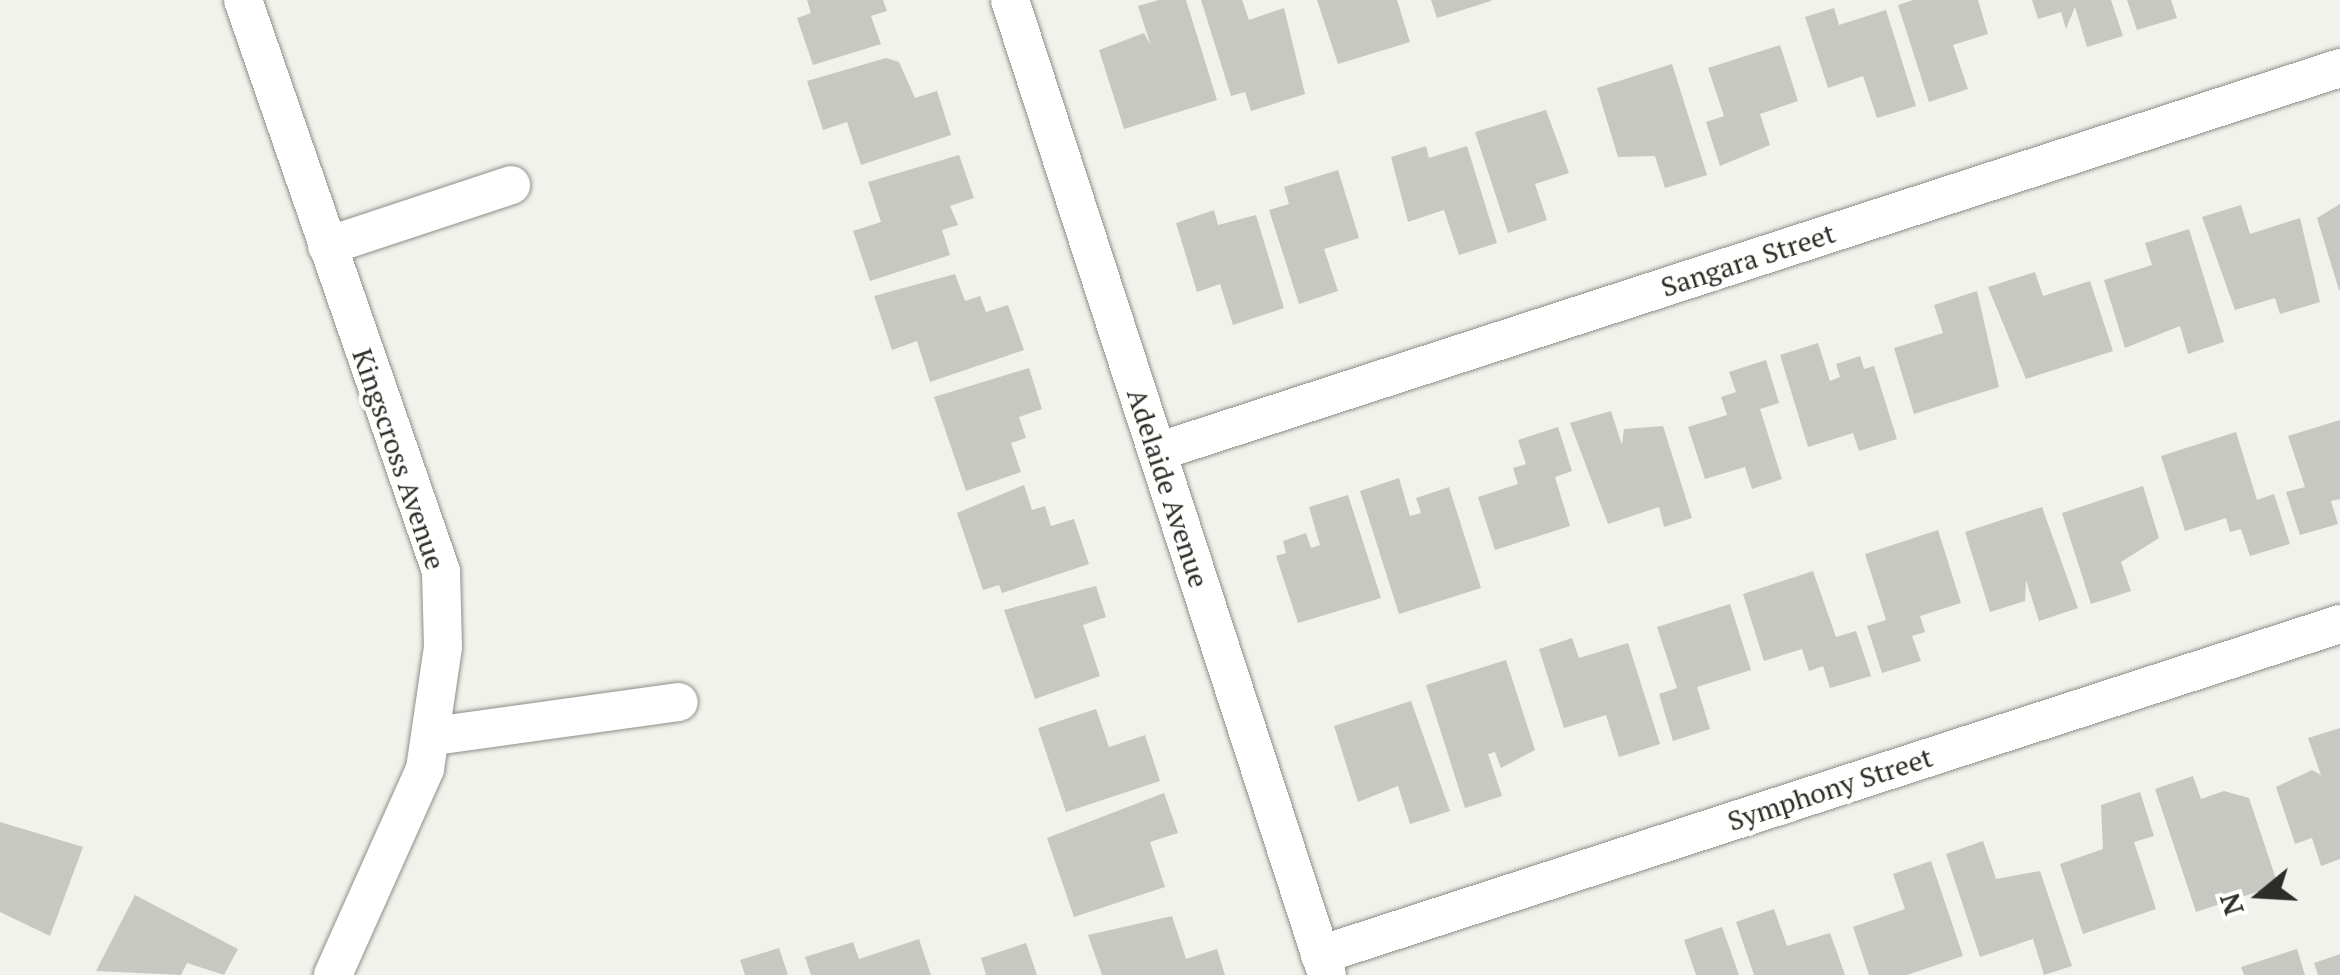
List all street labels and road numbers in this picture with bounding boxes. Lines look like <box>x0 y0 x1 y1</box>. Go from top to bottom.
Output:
street label: Sangara Street <box>1657 216 1839 304</box>
street label: Kingscross Avenue <box>345 344 453 574</box>
street label: Adelaide Avenue <box>1120 384 1216 592</box>
street label: Symphony Street <box>1723 740 1937 838</box>

